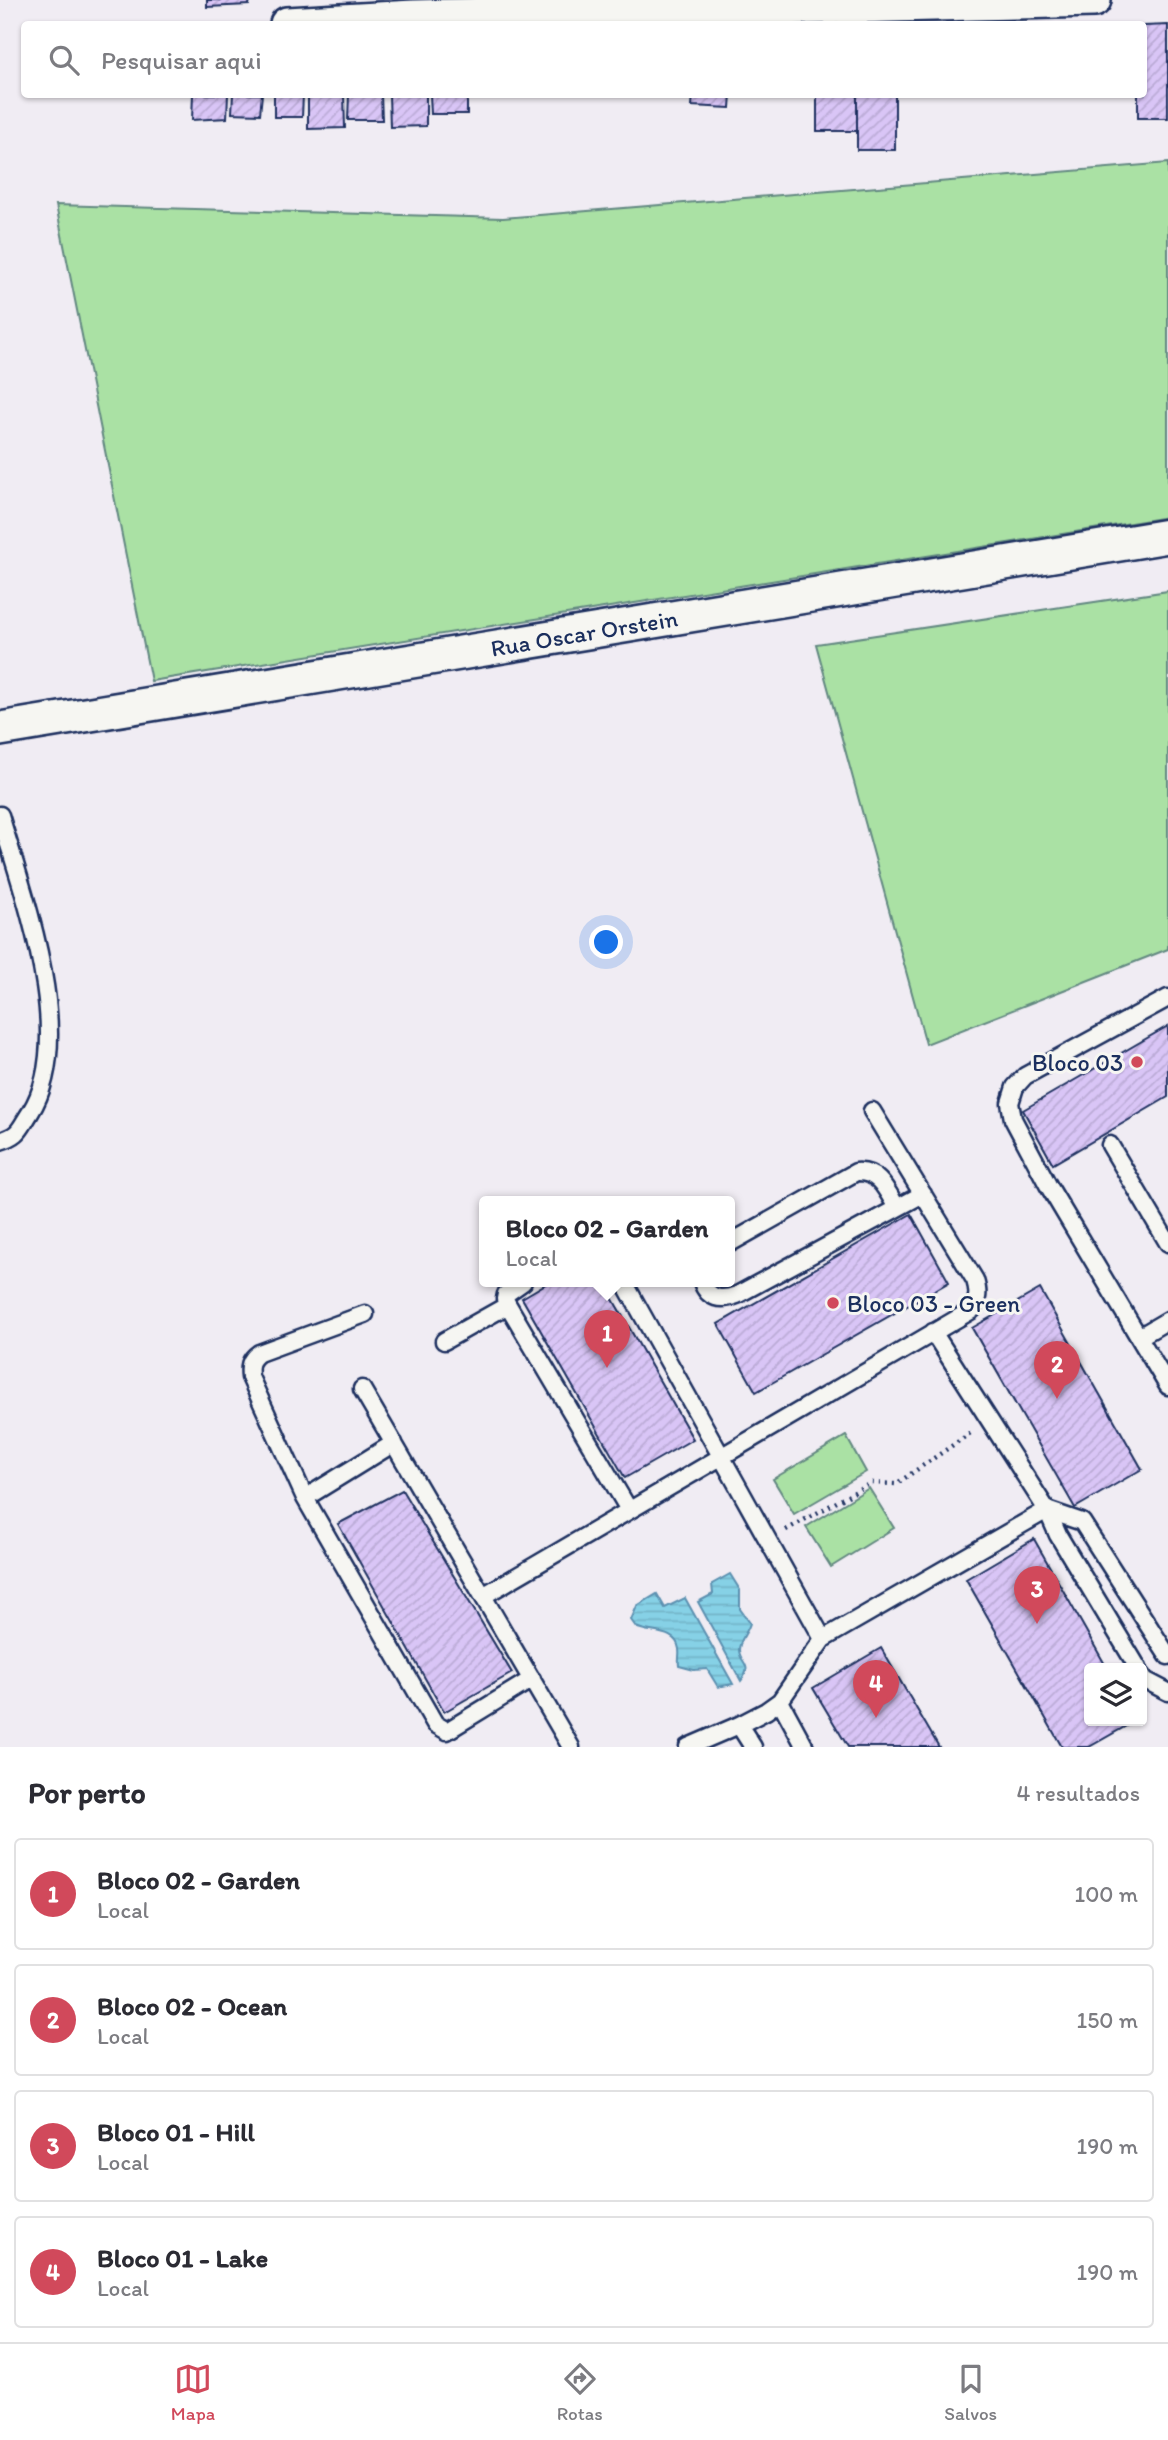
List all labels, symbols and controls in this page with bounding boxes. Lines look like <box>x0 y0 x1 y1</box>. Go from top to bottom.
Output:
search box <box>21 21 1147 98</box>
icon: search <box>45 41 83 79</box>
text: Pesquisar aqui <box>101 44 262 76</box>
street label: Rua Oscar Orstein <box>488 603 680 662</box>
your location <box>589 925 623 959</box>
place label: Bloco 03 <box>1032 1048 1123 1077</box>
marker: Bloco 03 <box>1129 1054 1145 1070</box>
popup <box>479 1196 735 1287</box>
text: Bloco 02 - Garden <box>506 1212 708 1244</box>
text: Local <box>506 1244 558 1272</box>
place label: Bloco 03 - Green <box>847 1289 1020 1318</box>
marker: Bloco 03 - Green <box>825 1295 841 1311</box>
pin: 1 <box>584 1310 630 1368</box>
pin: 2 <box>1034 1341 1080 1399</box>
pin: 3 <box>1014 1566 1060 1624</box>
pin: 4 <box>853 1660 899 1718</box>
map controls <box>1084 1663 1147 1726</box>
button: layers <box>1084 1663 1147 1726</box>
text: Por perto <box>28 1774 146 1811</box>
text: 4 resultados <box>1017 1779 1140 1807</box>
text: Bloco 02 - Garden <box>97 1864 300 1896</box>
text: 1 <box>48 1880 58 1908</box>
text: 100 m <box>1074 1880 1138 1908</box>
text: Local <box>97 1896 149 1924</box>
text: Bloco 02 - Ocean <box>97 1990 287 2022</box>
text: 2 <box>47 2006 59 2034</box>
text: 150 m <box>1077 2006 1138 2034</box>
text: Local <box>97 2022 149 2050</box>
text: Bloco 01 - Hill <box>97 2116 255 2148</box>
text: 3 <box>47 2132 59 2160</box>
text: 190 m <box>1077 2132 1138 2160</box>
text: Local <box>97 2148 149 2176</box>
text: Bloco 01 - Lake <box>97 2242 268 2274</box>
text: 4 <box>46 2258 60 2286</box>
text: 190 m <box>1077 2258 1138 2286</box>
text: Local <box>97 2274 149 2302</box>
tab: Mapa <box>171 2360 215 2425</box>
tab: Rotas <box>557 2360 603 2425</box>
tab: Salvos <box>944 2360 997 2425</box>

